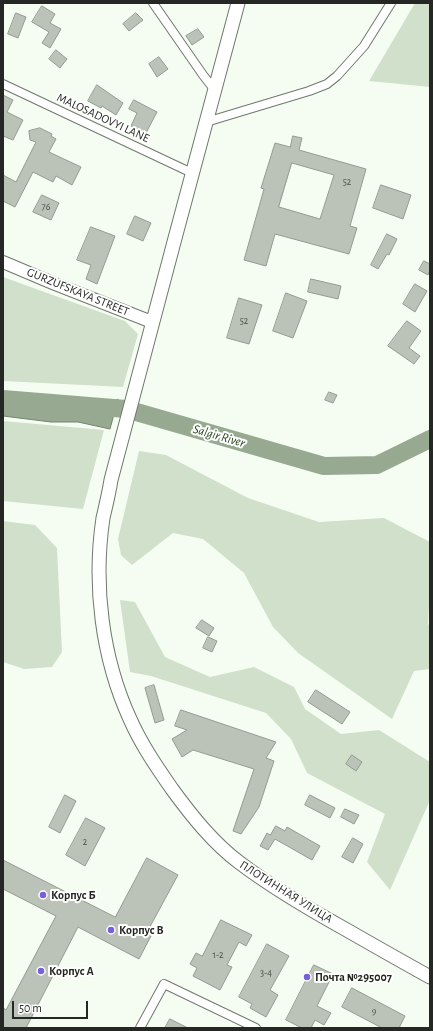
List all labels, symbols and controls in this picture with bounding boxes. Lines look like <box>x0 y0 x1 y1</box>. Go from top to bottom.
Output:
street label: MALOSADOVYI LANE <box>54 90 152 146</box>
house number: 52 <box>343 176 351 188</box>
house number: 76 <box>42 201 50 213</box>
street label: GURZUFSKAYA STREET <box>25 265 131 319</box>
house number: 52 <box>240 315 248 327</box>
water label: Salgir River <box>191 421 247 451</box>
house number: 2 <box>83 836 87 848</box>
street label: ПЛОТИННАЯ УЛИЦА <box>237 858 335 926</box>
place label: Корпус Б <box>51 888 96 902</box>
marker: Корпус Б <box>38 890 48 900</box>
place label: Корпус В <box>119 923 164 937</box>
marker: Корпус В <box>106 925 116 935</box>
house number: 1-2 <box>212 949 224 961</box>
place label: Корпус А <box>49 964 94 978</box>
marker: Корпус А <box>36 966 46 976</box>
house number: 3-4 <box>260 967 272 979</box>
place label: Почта №295007 <box>315 970 392 984</box>
marker: Почта №295007 <box>302 972 312 982</box>
scale bar <box>14 993 90 1019</box>
text: 50 m <box>19 1002 42 1014</box>
house number: 9 <box>372 1005 376 1017</box>

